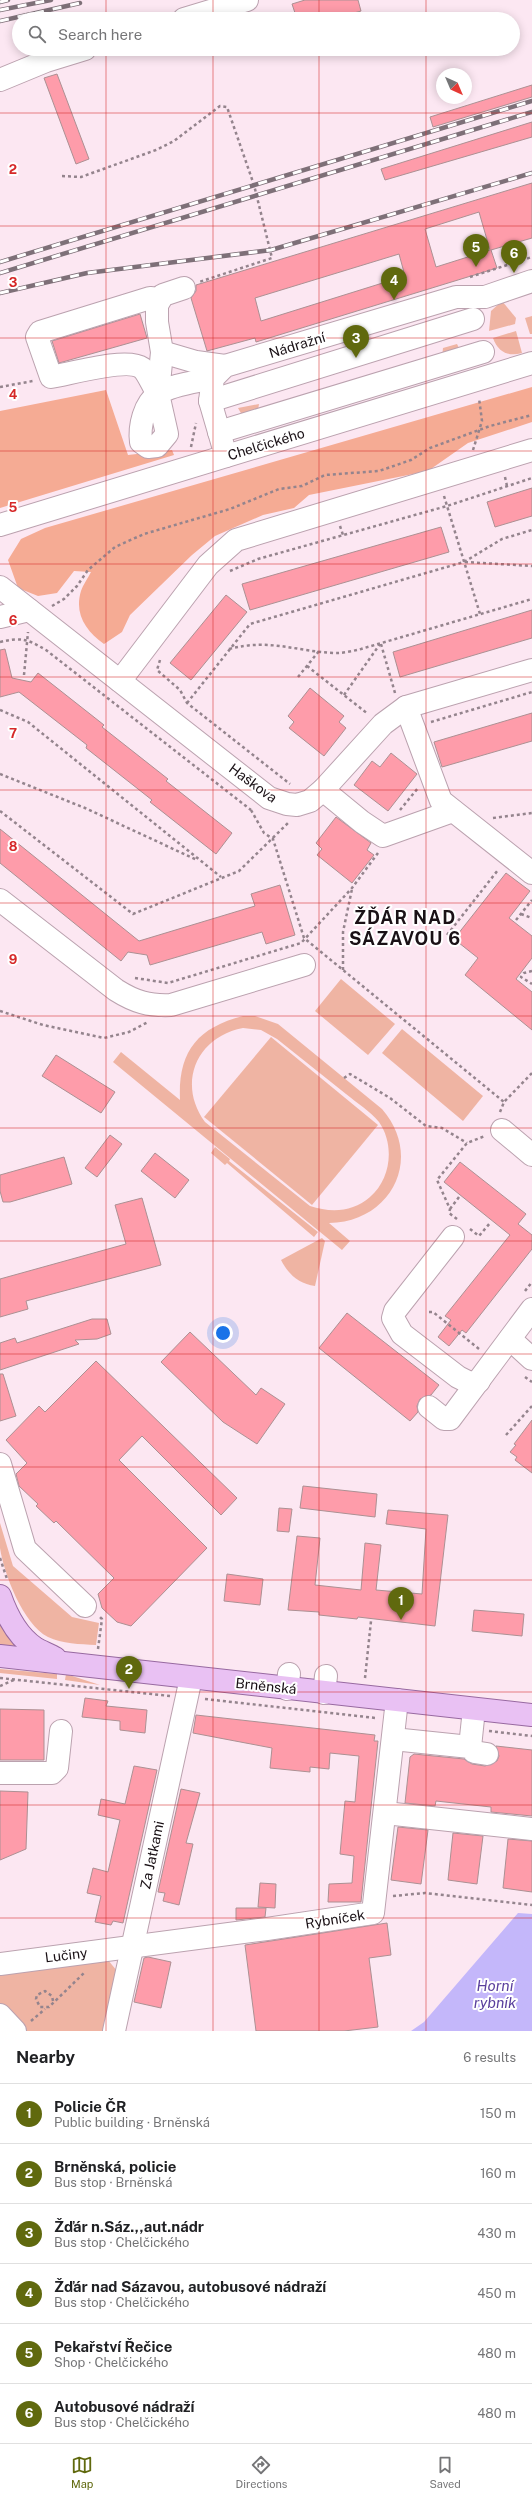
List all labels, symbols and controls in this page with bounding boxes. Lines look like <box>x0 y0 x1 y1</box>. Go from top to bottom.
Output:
search box <box>12 12 520 56</box>
icon: search <box>26 23 48 45</box>
text: Search here <box>58 26 142 43</box>
north arrow <box>436 68 472 104</box>
text: 2 <box>9 162 17 177</box>
pin: 5 <box>463 234 489 267</box>
pin: 6 <box>501 240 527 273</box>
pin: 4 <box>381 267 407 300</box>
text: 3 <box>9 275 18 290</box>
pin: 3 <box>343 325 369 358</box>
street label: Nádražní <box>267 329 328 361</box>
text: 4 <box>9 387 18 402</box>
street label: Chelčického <box>226 425 306 463</box>
text: 5 <box>9 500 18 515</box>
text: 6 <box>9 613 18 628</box>
text: 7 <box>9 726 17 741</box>
street label: Haškova <box>226 760 280 806</box>
text: 8 <box>9 839 18 854</box>
district label: ŽĎÁR NAD SÁZAVOU 6 <box>349 906 461 949</box>
text: 9 <box>9 952 17 967</box>
your location <box>213 1323 233 1343</box>
pin: 1 <box>388 1587 414 1620</box>
pin: 2 <box>116 1656 142 1689</box>
street label: Brněnská <box>235 1675 297 1697</box>
street label: Za Jatkami <box>137 1819 167 1891</box>
street label: Rybníček <box>304 1906 366 1932</box>
street label: Lučiny <box>44 1944 89 1966</box>
water label: Horní rybník <box>474 1977 517 2011</box>
text: Nearby <box>16 2047 75 2067</box>
text: 6 results <box>463 2050 516 2065</box>
text: Policie ČR <box>54 2098 126 2115</box>
text: 1 <box>26 2106 32 2121</box>
text: 150 m <box>480 2106 516 2121</box>
text: Public building · Brněnská <box>54 2115 210 2130</box>
text: Brněnská, policie <box>54 2158 176 2175</box>
text: 2 <box>25 2166 33 2181</box>
text: 160 m <box>480 2166 516 2181</box>
text: Bus stop · Brněnská <box>54 2175 172 2190</box>
text: Žďár n.Sáz.,,aut.nádr <box>54 2218 204 2235</box>
text: 3 <box>25 2226 33 2241</box>
text: 430 m <box>477 2226 516 2241</box>
text: Bus stop · Chelčického <box>54 2235 189 2250</box>
text: Žďár nad Sázavou, autobusové nádraží <box>54 2278 326 2295</box>
text: 4 <box>25 2286 33 2301</box>
text: 450 m <box>477 2286 516 2301</box>
text: Bus stop · Chelčického <box>54 2295 189 2310</box>
text: Pekařství Řečice <box>54 2338 172 2355</box>
text: 5 <box>25 2346 33 2361</box>
text: 480 m <box>477 2346 516 2361</box>
text: Shop · Chelčického <box>54 2355 168 2370</box>
text: Autobusové nádraží <box>54 2398 195 2415</box>
text: 6 <box>25 2406 33 2421</box>
text: 480 m <box>477 2406 516 2421</box>
text: Bus stop · Chelčického <box>54 2415 189 2430</box>
tab: Map <box>71 2454 93 2490</box>
tab: Directions <box>236 2454 287 2490</box>
tab: Saved <box>429 2454 461 2490</box>

